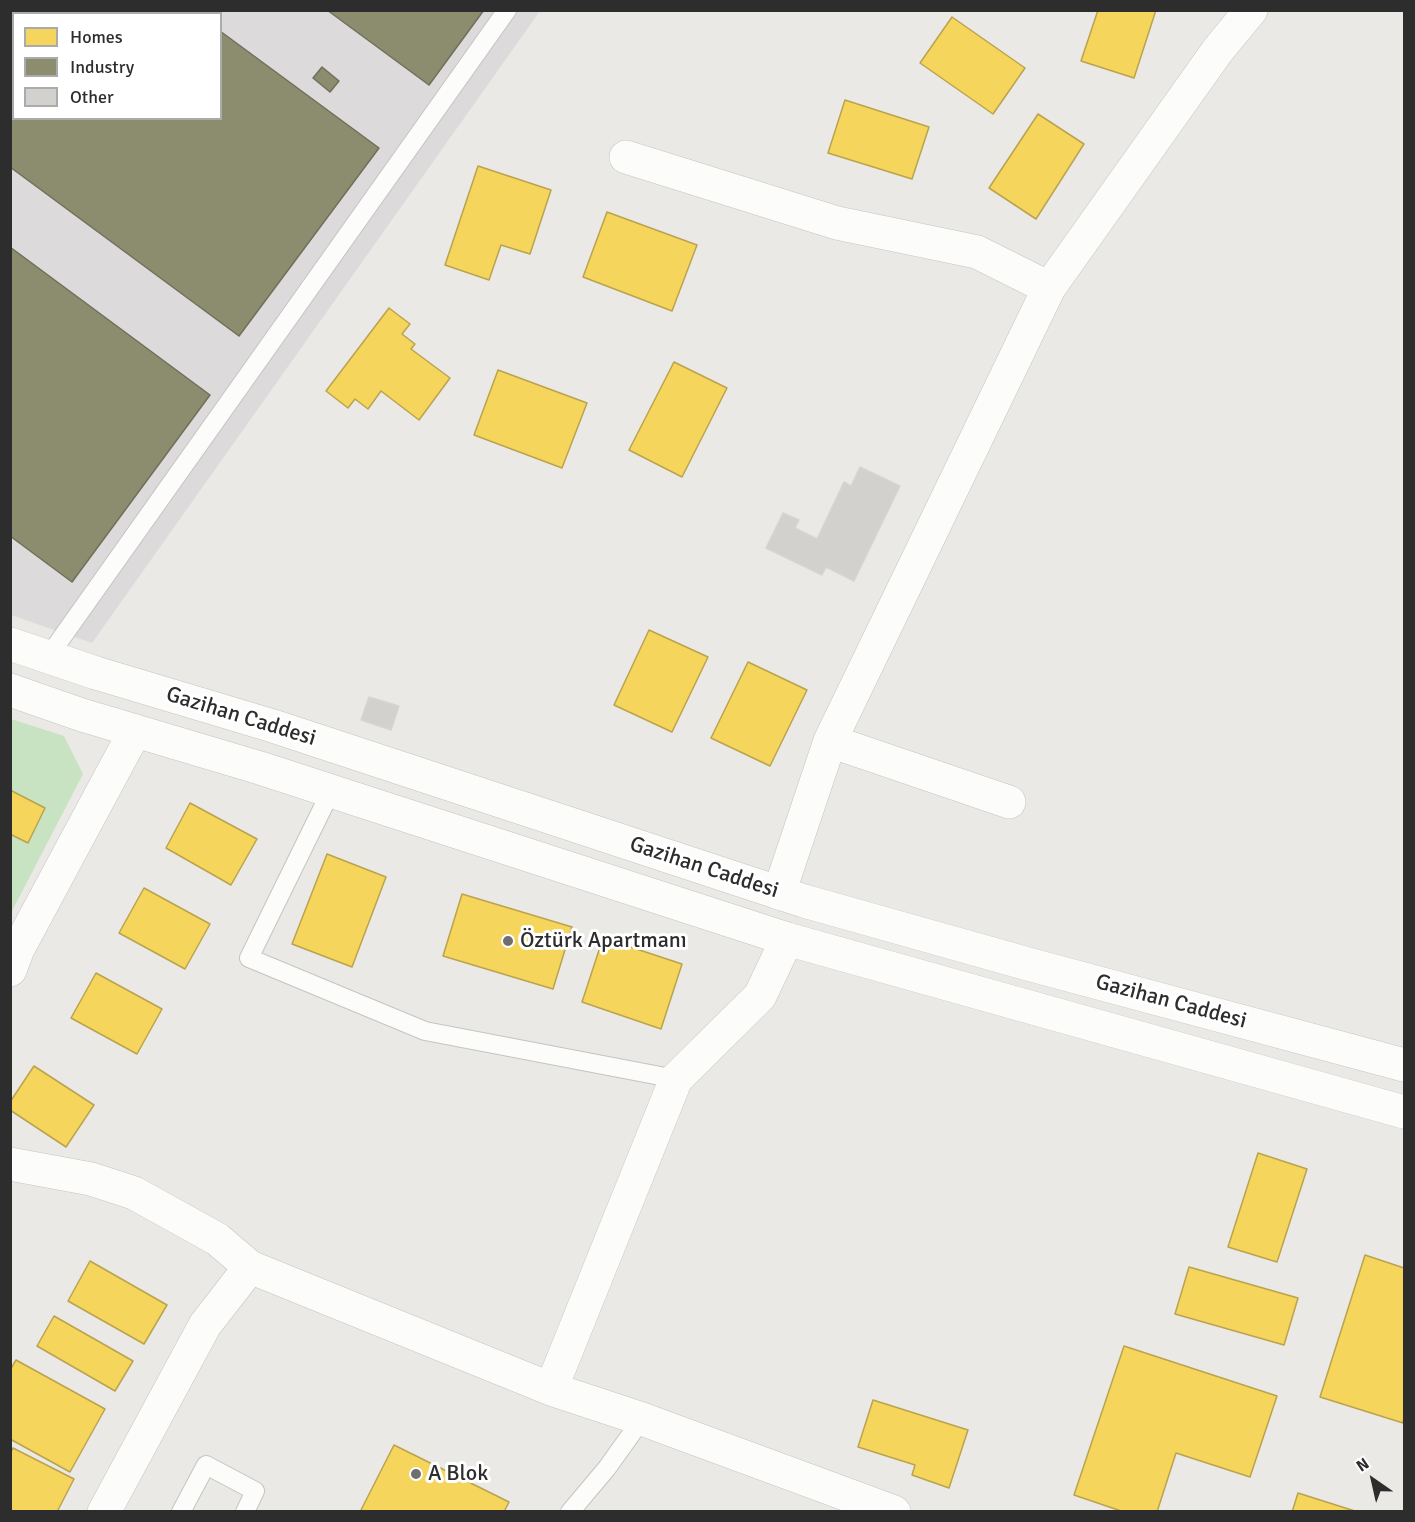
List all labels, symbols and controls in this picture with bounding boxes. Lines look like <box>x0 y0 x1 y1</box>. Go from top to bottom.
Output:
legend <box>12 12 222 120</box>
text: Homes <box>70 26 123 48</box>
text: Industry <box>70 56 134 78</box>
text: Other <box>70 86 114 108</box>
street label: Gazihan Caddesi <box>163 682 319 752</box>
street label: Gazihan Caddesi <box>626 831 782 905</box>
place label: Öztürk Apartmanı <box>520 928 687 954</box>
marker: Öztürk Apartmanı <box>501 934 515 948</box>
street label: Gazihan Caddesi <box>1093 969 1249 1035</box>
north arrow <box>1343 1450 1403 1510</box>
text: N <box>1353 1454 1373 1476</box>
place label: A Blok <box>428 1461 488 1487</box>
marker: A Blok <box>409 1467 423 1481</box>

